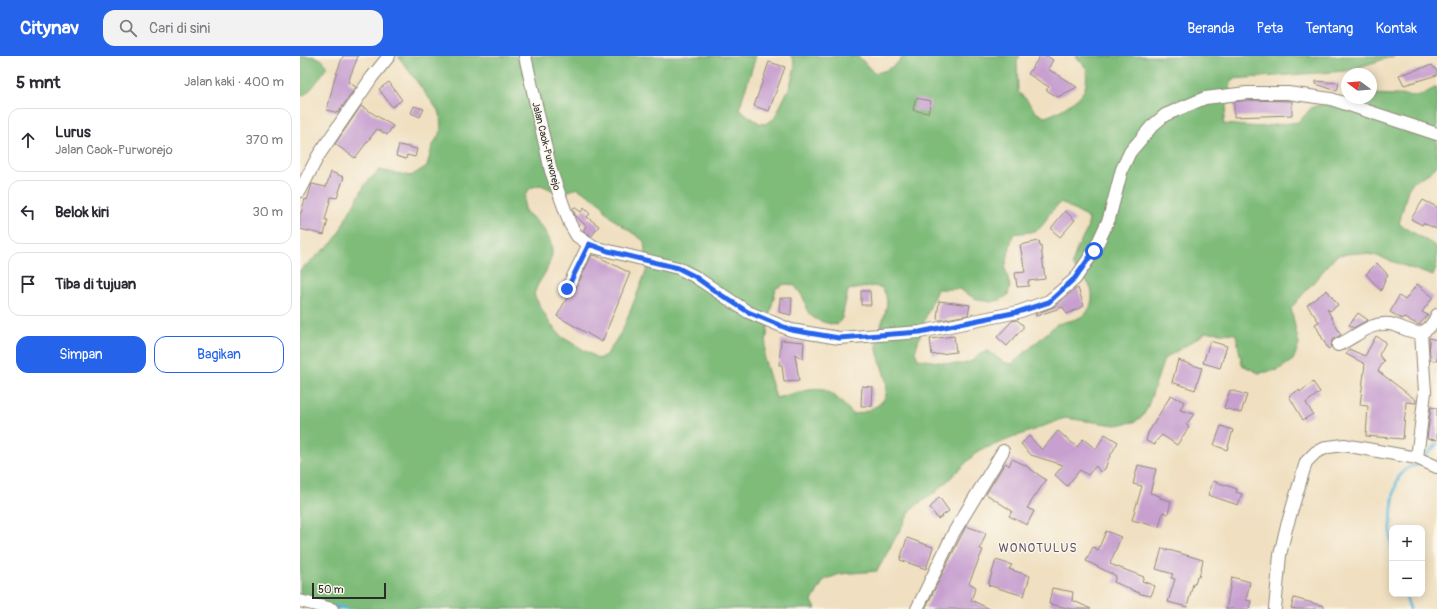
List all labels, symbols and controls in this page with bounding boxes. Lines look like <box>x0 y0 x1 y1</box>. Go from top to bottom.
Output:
search box <box>103 10 383 46</box>
text: Citynav <box>20 16 79 40</box>
icon: search <box>117 17 139 39</box>
text: Cari di sini <box>149 19 210 38</box>
text: Beranda <box>1187 20 1235 37</box>
text: Peta <box>1257 20 1283 37</box>
text: Tentang <box>1305 20 1353 37</box>
text: Kontak <box>1375 20 1417 37</box>
north arrow <box>1341 68 1377 104</box>
text: 5 mnt <box>16 72 60 93</box>
text: Jalan kaki · 400 m <box>184 74 284 90</box>
street label: Jalan Caok-Purworejo <box>529 101 563 192</box>
text: Lurus <box>55 123 91 142</box>
icon: ahead <box>17 129 39 151</box>
text: 370 m <box>246 132 283 148</box>
text: Jalan Caok-Purworejo <box>55 142 173 158</box>
icon: left <box>17 201 39 223</box>
text: Belok kiri <box>55 203 109 222</box>
text: 30 m <box>253 204 283 220</box>
route start <box>1085 242 1103 260</box>
icon: arrive <box>17 273 39 295</box>
text: Tiba di tujuan <box>55 275 136 294</box>
route end <box>558 280 576 298</box>
button: Simpan <box>16 336 146 373</box>
button: Bagikan <box>154 336 284 373</box>
map controls <box>1389 525 1425 597</box>
button: + <box>1389 525 1425 561</box>
district label: WONOTULUS <box>999 541 1077 556</box>
button: − <box>1389 561 1425 597</box>
scale bar <box>312 581 386 600</box>
text: 50 m <box>318 583 344 596</box>

